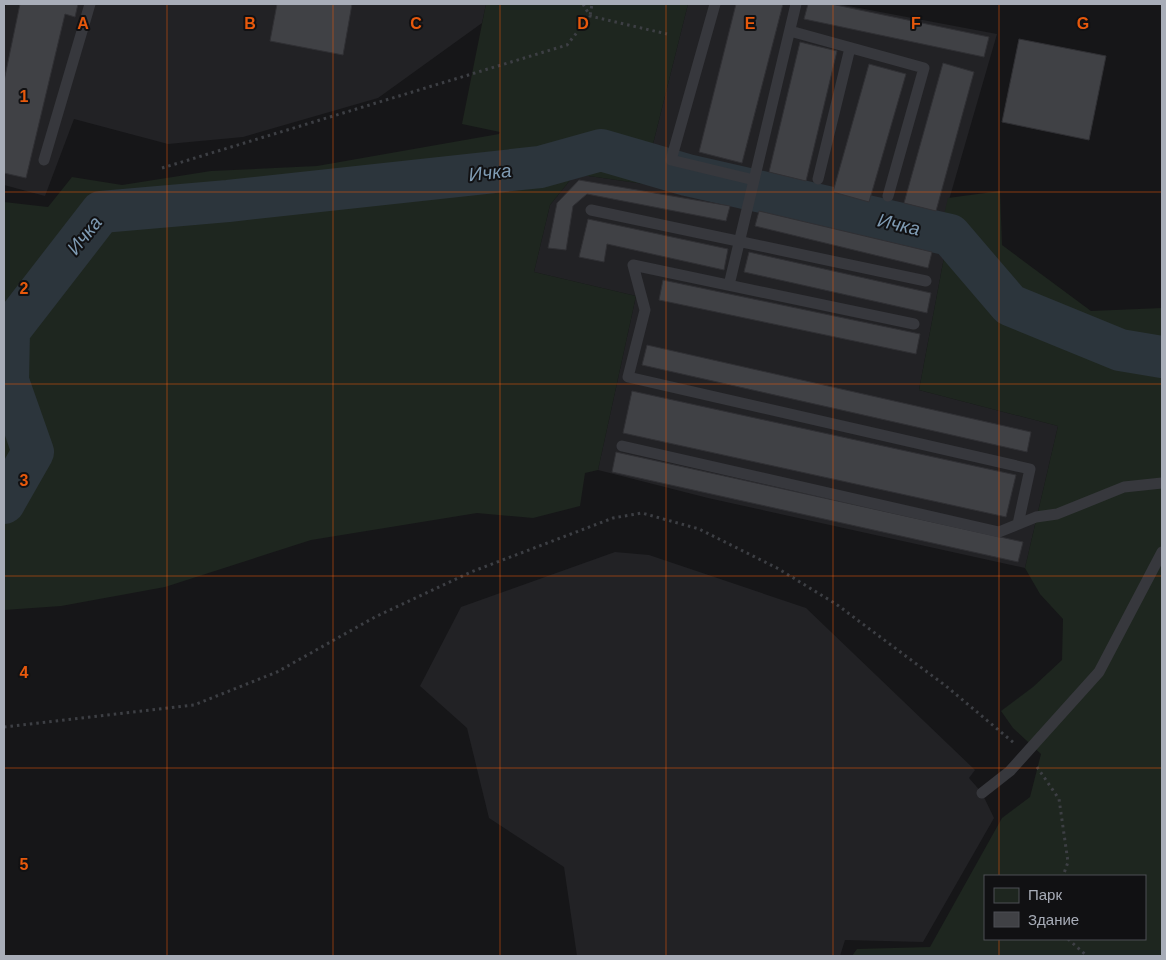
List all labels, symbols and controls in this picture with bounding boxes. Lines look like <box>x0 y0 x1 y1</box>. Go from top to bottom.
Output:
text: A <box>77 15 89 32</box>
text: B <box>244 15 256 32</box>
text: C <box>410 15 422 32</box>
text: D <box>577 15 589 32</box>
text: E <box>745 15 756 32</box>
text: F <box>911 15 921 32</box>
text: G <box>1077 15 1089 32</box>
text: 1 <box>20 88 29 105</box>
water label: Ичка <box>468 160 513 185</box>
water label: Ичка <box>876 209 922 240</box>
water label: Ичка <box>63 212 106 259</box>
text: 2 <box>20 280 29 297</box>
text: 3 <box>20 472 29 489</box>
text: 4 <box>20 664 29 681</box>
text: 5 <box>20 856 29 873</box>
legend <box>984 875 1146 940</box>
text: Парк <box>1028 886 1062 903</box>
text: Здание <box>1028 911 1079 928</box>

